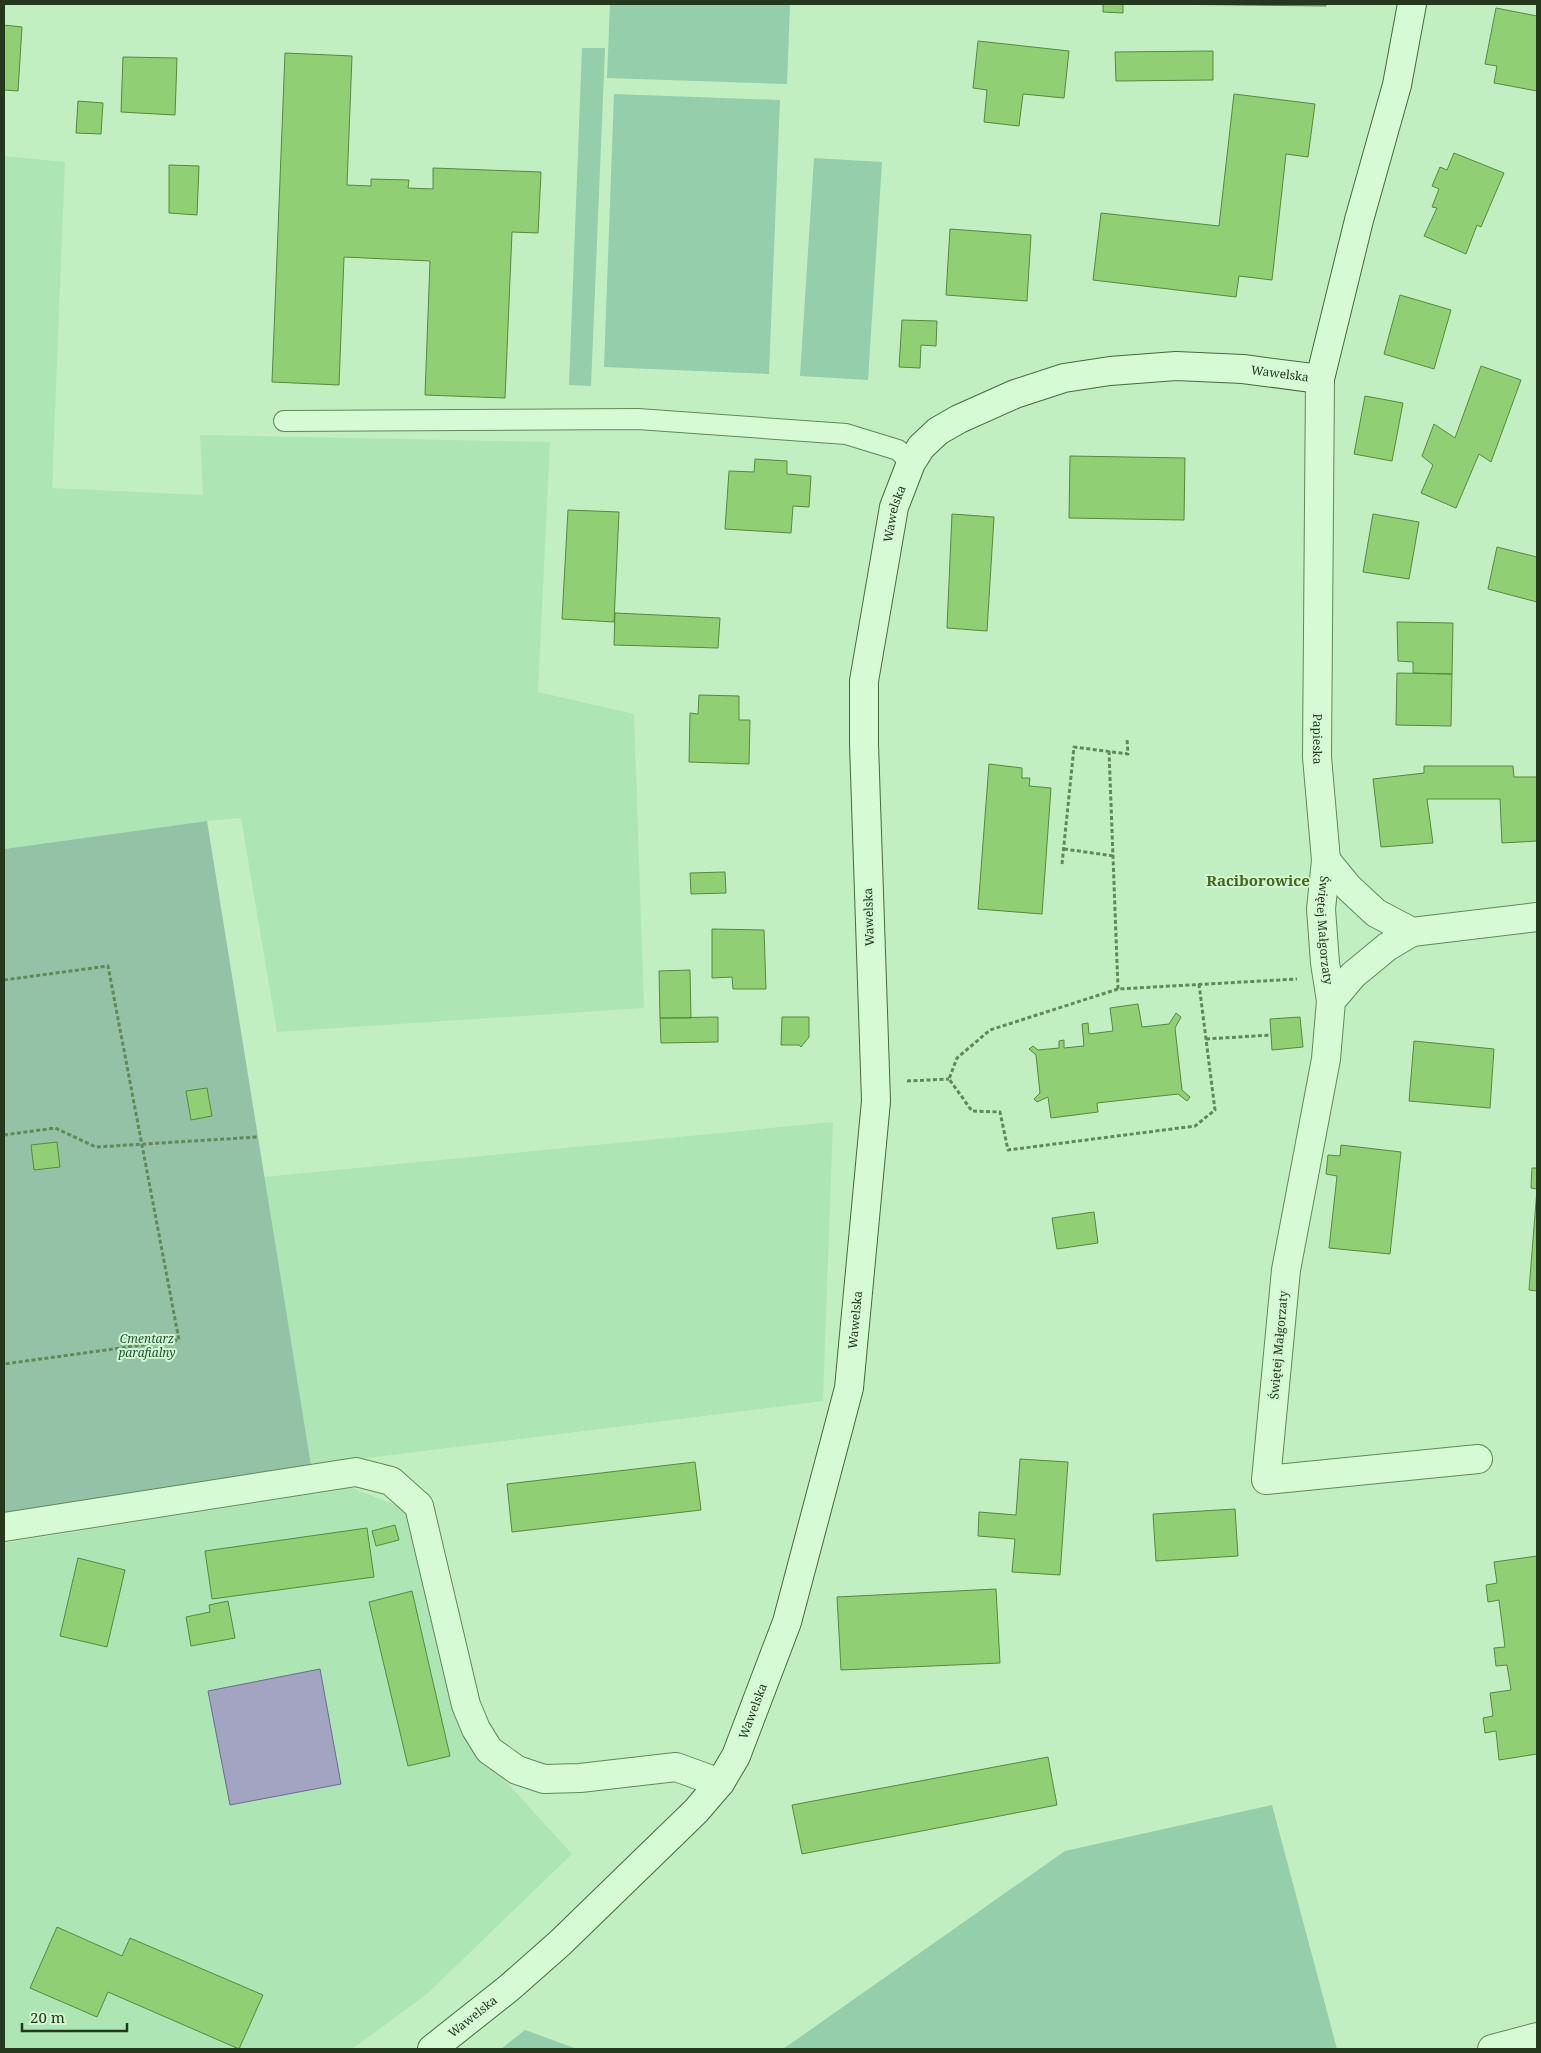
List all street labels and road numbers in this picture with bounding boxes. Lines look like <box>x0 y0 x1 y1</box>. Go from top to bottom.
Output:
street label: Wawelska <box>1250 361 1310 386</box>
street label: Wawelska <box>879 482 910 543</box>
street label: Papieska <box>1309 713 1327 765</box>
street label: Świętej Małgorzaty <box>1313 875 1337 986</box>
street label: Wawelska <box>859 887 878 946</box>
street label: Wawelska <box>844 1290 866 1350</box>
street label: Świętej Małgorzaty <box>1265 1290 1292 1400</box>
street label: Wawelska <box>734 1681 771 1741</box>
street label: Wawelska <box>444 1991 501 2041</box>

